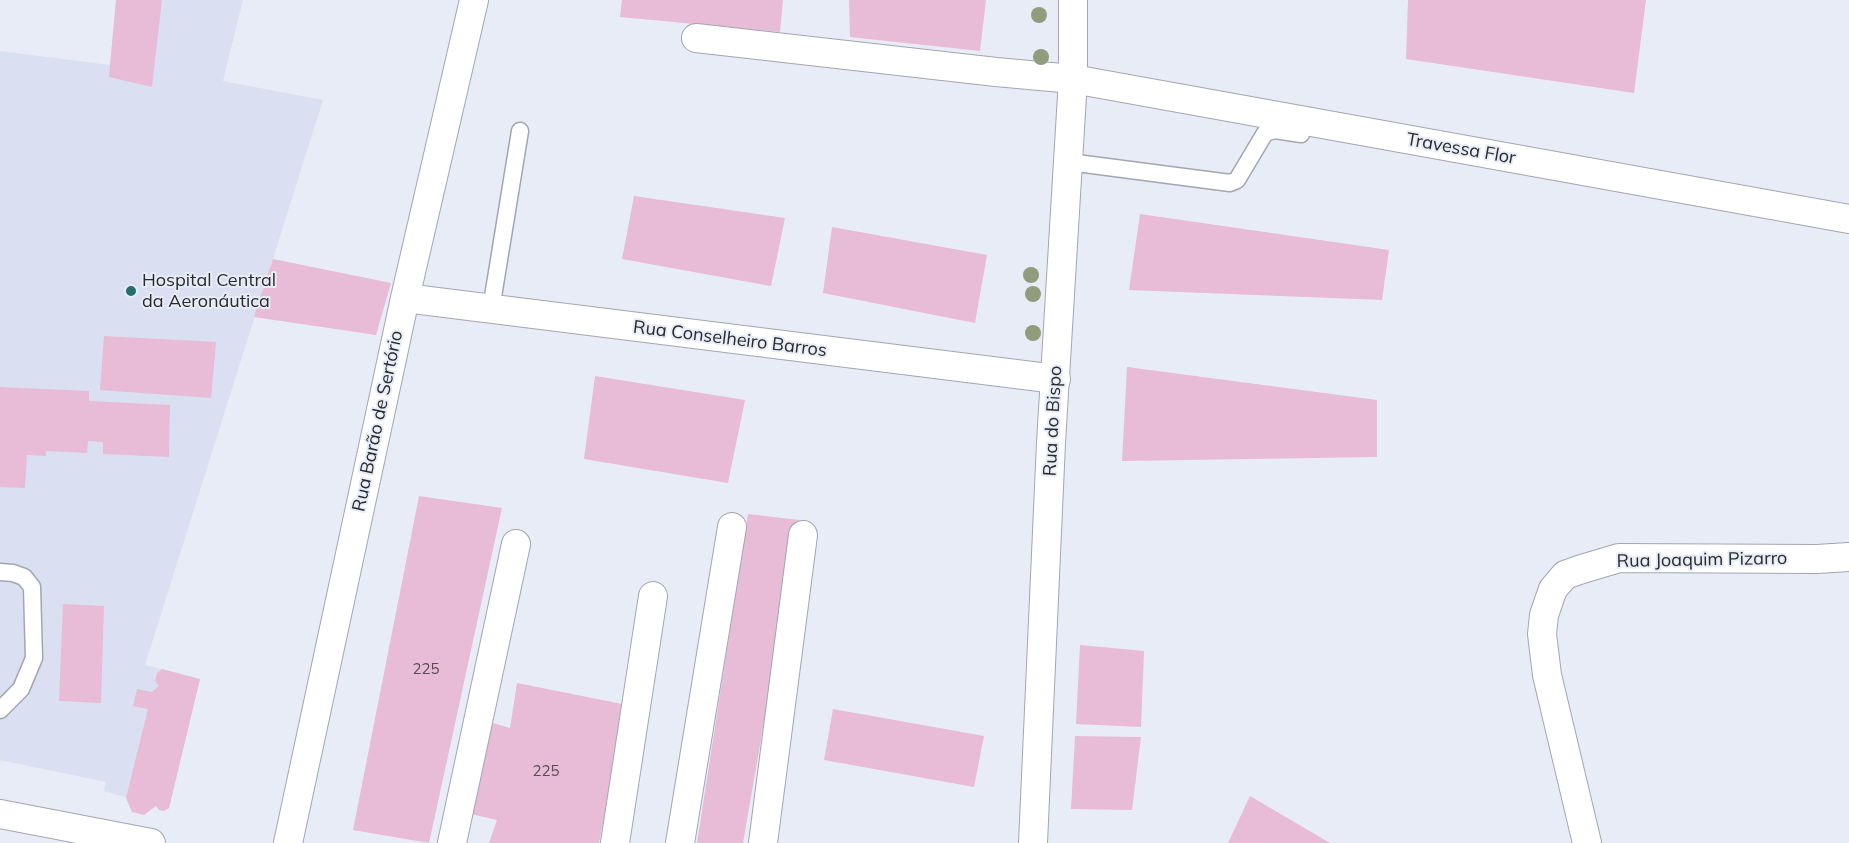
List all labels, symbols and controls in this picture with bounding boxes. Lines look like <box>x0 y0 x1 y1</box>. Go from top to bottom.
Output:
street label: Travessa Flor <box>1405 129 1517 169</box>
place label: Hospital Central da Aeronáutica <box>142 270 276 312</box>
marker: Hospital Central da Aeronáutica <box>124 284 138 298</box>
street label: Rua Conselheiro Barros <box>632 316 828 362</box>
street label: Rua Barão de Sertório <box>348 328 408 514</box>
street label: Rua do Bispo <box>1039 365 1067 477</box>
street label: Rua Joaquim Pizarro <box>1617 548 1787 572</box>
house number: 225 <box>413 660 439 678</box>
house number: 225 <box>533 762 559 780</box>

